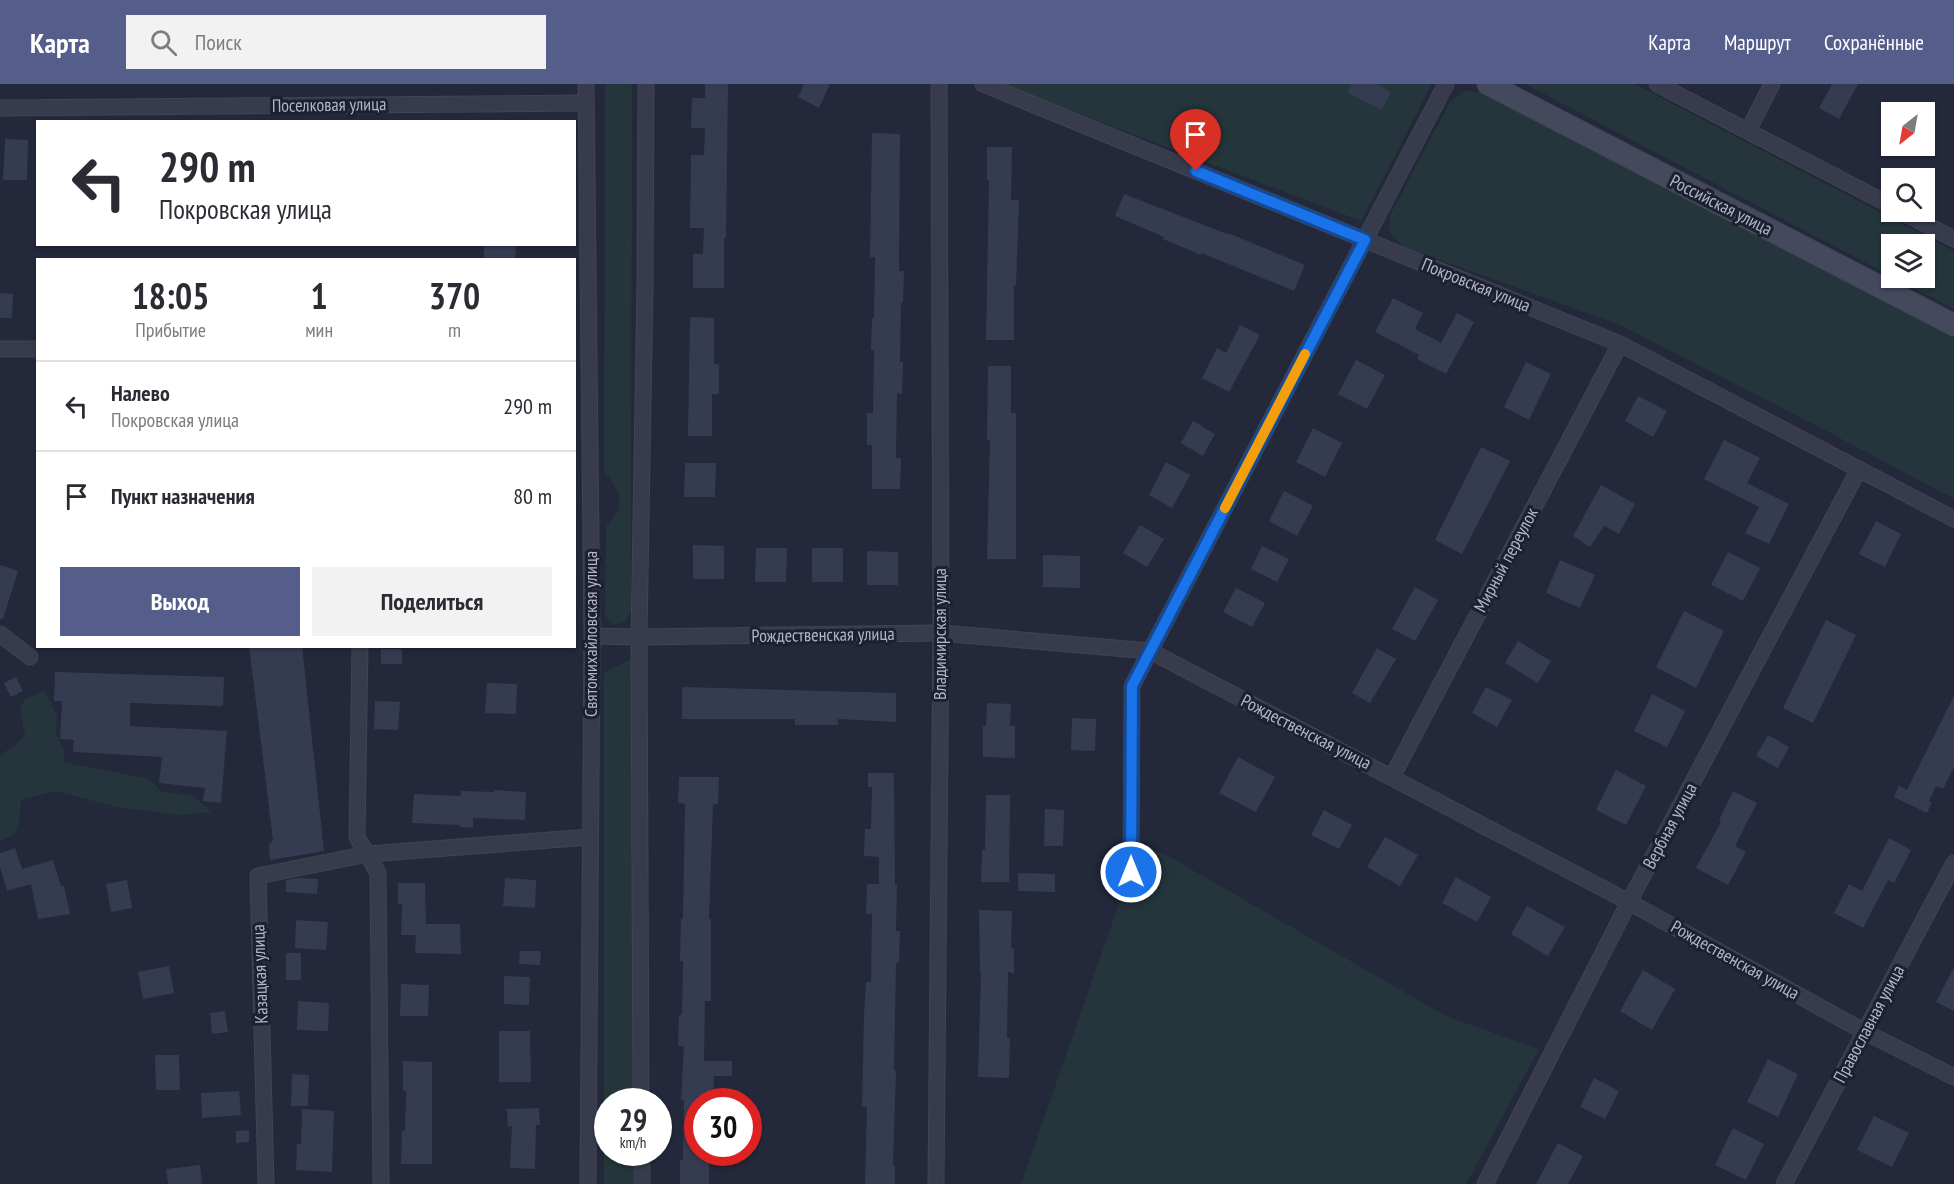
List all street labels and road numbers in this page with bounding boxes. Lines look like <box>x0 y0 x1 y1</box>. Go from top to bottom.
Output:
street label: Поселковая улица <box>272 92 386 117</box>
street label: Российская улица <box>1666 169 1776 240</box>
street label: Покровская улица <box>1418 252 1534 317</box>
street label: Мирный переулок <box>1468 503 1543 616</box>
street label: Святомихайловская улица <box>579 551 602 717</box>
street label: Владимирская улица <box>928 568 951 700</box>
street label: Рождественская улица <box>751 622 895 647</box>
street label: Рождественская улица <box>1237 689 1375 774</box>
street label: Вербная улица <box>1637 779 1702 873</box>
street label: Рождественская улица <box>1667 915 1803 1004</box>
street label: Казацкая улица <box>246 924 273 1024</box>
street label: Православная улица <box>1828 961 1909 1087</box>

